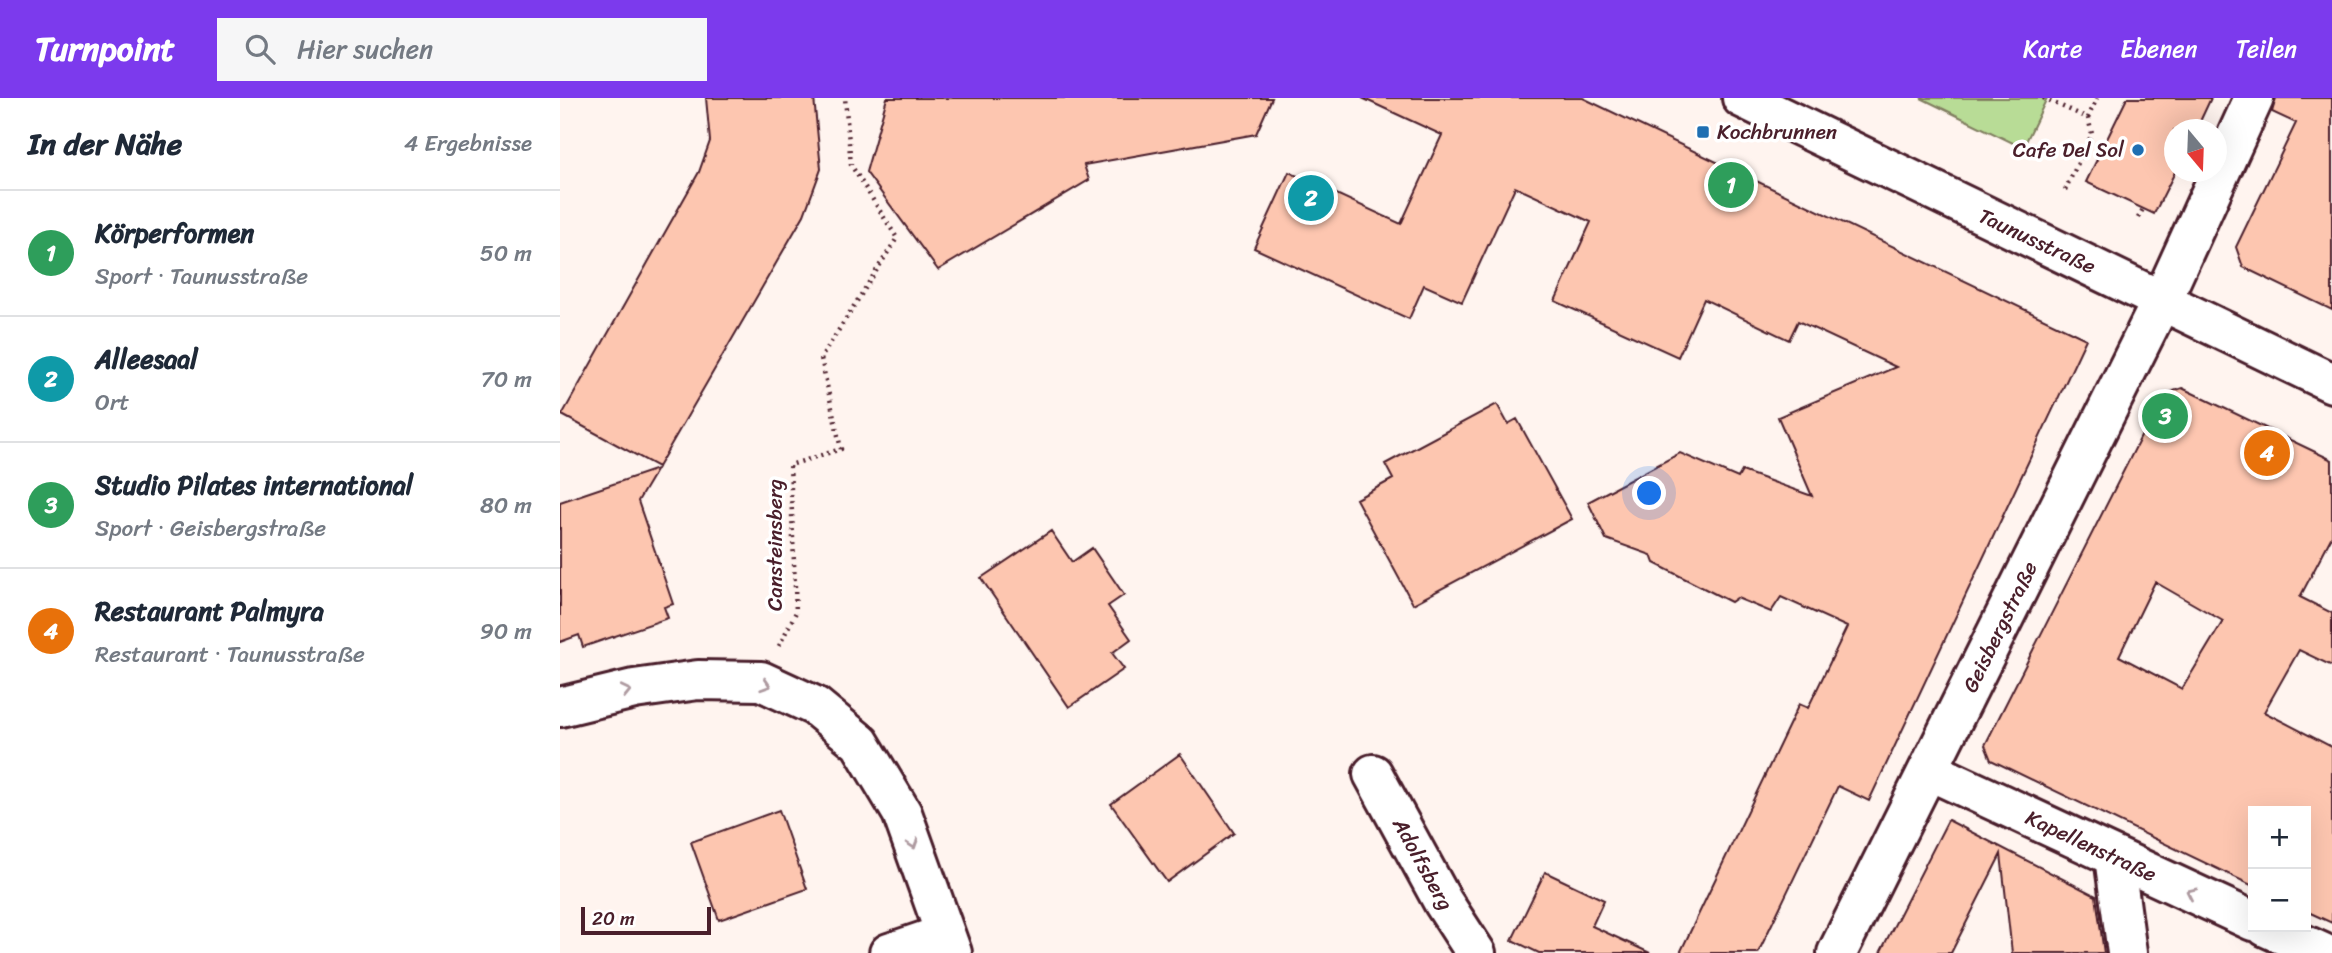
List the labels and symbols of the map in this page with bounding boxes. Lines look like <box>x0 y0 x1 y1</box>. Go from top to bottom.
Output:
place label: Kochbrunnen <box>1717 113 1837 151</box>
north arrow <box>2164 119 2227 182</box>
marker: Kochbrunnen <box>1695 124 1711 140</box>
place label: Cafe Del Sol <box>2013 131 2125 169</box>
marker: Cafe Del Sol <box>2130 142 2146 158</box>
pin: 1 <box>1708 159 1754 211</box>
pin: 2 <box>1288 172 1334 224</box>
street label: Taunusstraße <box>1972 197 2102 285</box>
pin: 3 <box>2142 390 2188 442</box>
pin: 4 <box>2244 427 2290 479</box>
your location <box>1632 476 1666 510</box>
street label: Cansteinsberg <box>756 479 794 611</box>
street label: Geisbergstraße <box>1952 554 2048 699</box>
one-way arrow <box>759 676 771 691</box>
one-way arrow <box>620 684 632 699</box>
street label: Kapellenstraße <box>2019 799 2163 893</box>
street label: Adolfsberg <box>1381 810 1464 918</box>
one-way arrow <box>905 838 919 850</box>
one-way arrow <box>2186 887 2198 901</box>
scale bar <box>581 904 710 936</box>

